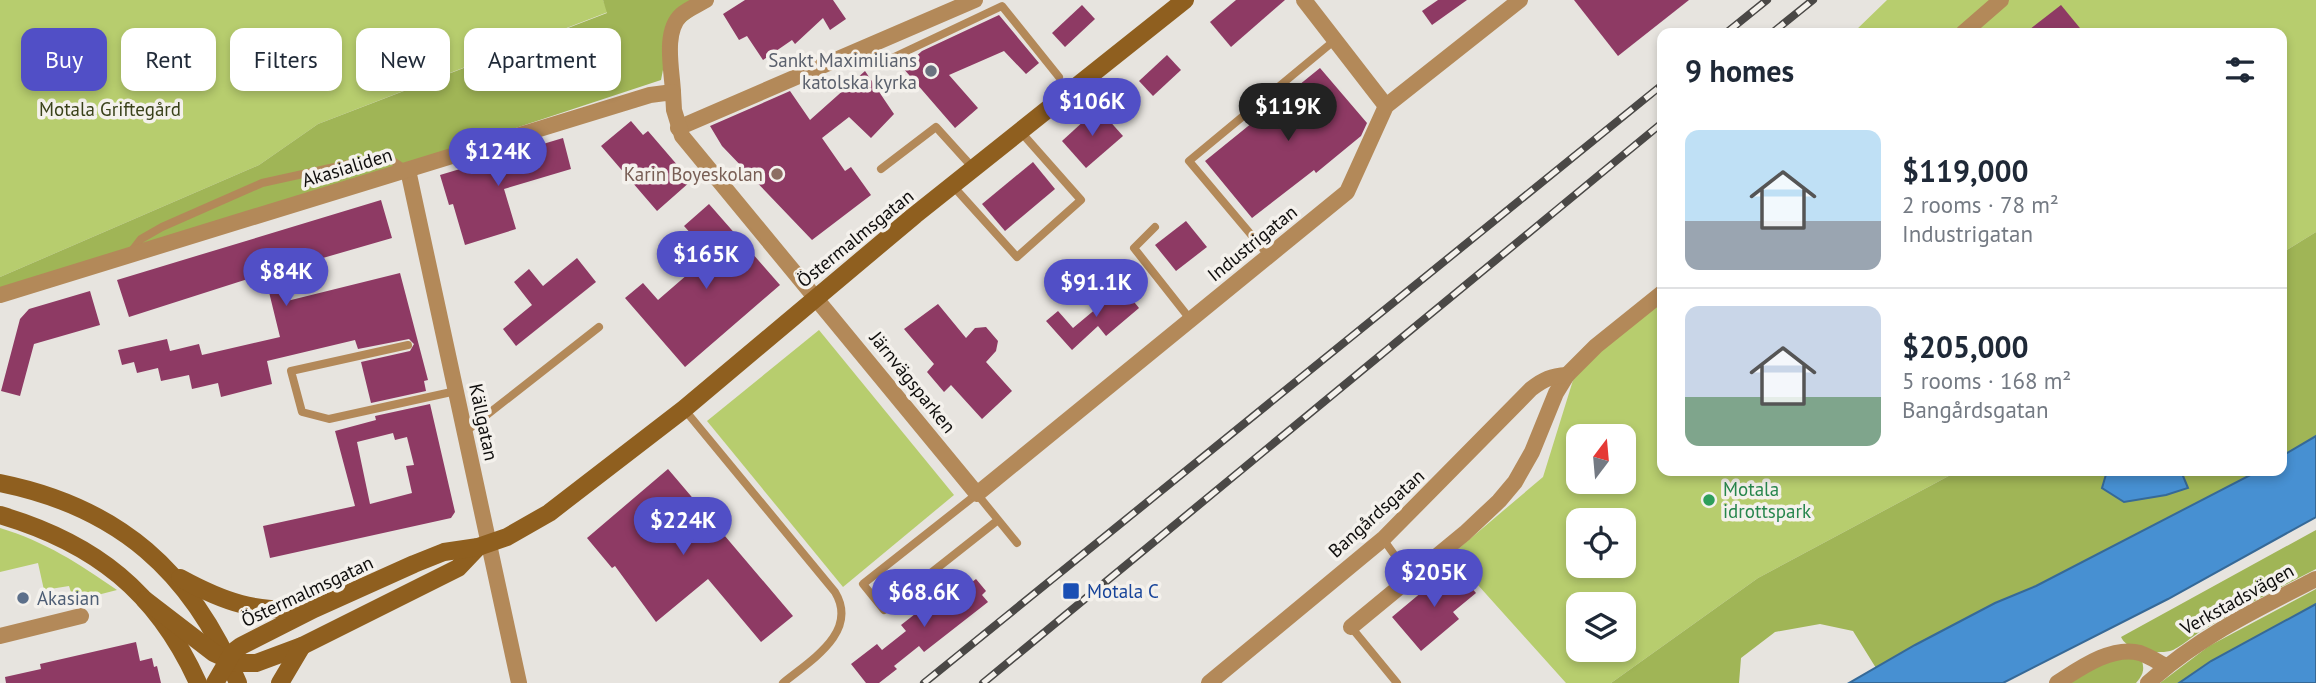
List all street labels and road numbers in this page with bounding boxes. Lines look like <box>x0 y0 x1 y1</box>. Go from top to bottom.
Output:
street label: Akasialiden <box>299 142 395 192</box>
street label: Östermalmsgatan <box>792 184 918 292</box>
street label: Industrigatan <box>1202 200 1302 286</box>
street label: Järnvägsparken <box>864 326 961 438</box>
street label: Källgatan <box>464 381 504 463</box>
street label: Bangårdsgatan <box>1323 464 1429 562</box>
street label: Östermalmsgatan <box>237 550 377 632</box>
street label: Verkstadsvägen <box>2175 558 2298 640</box>

